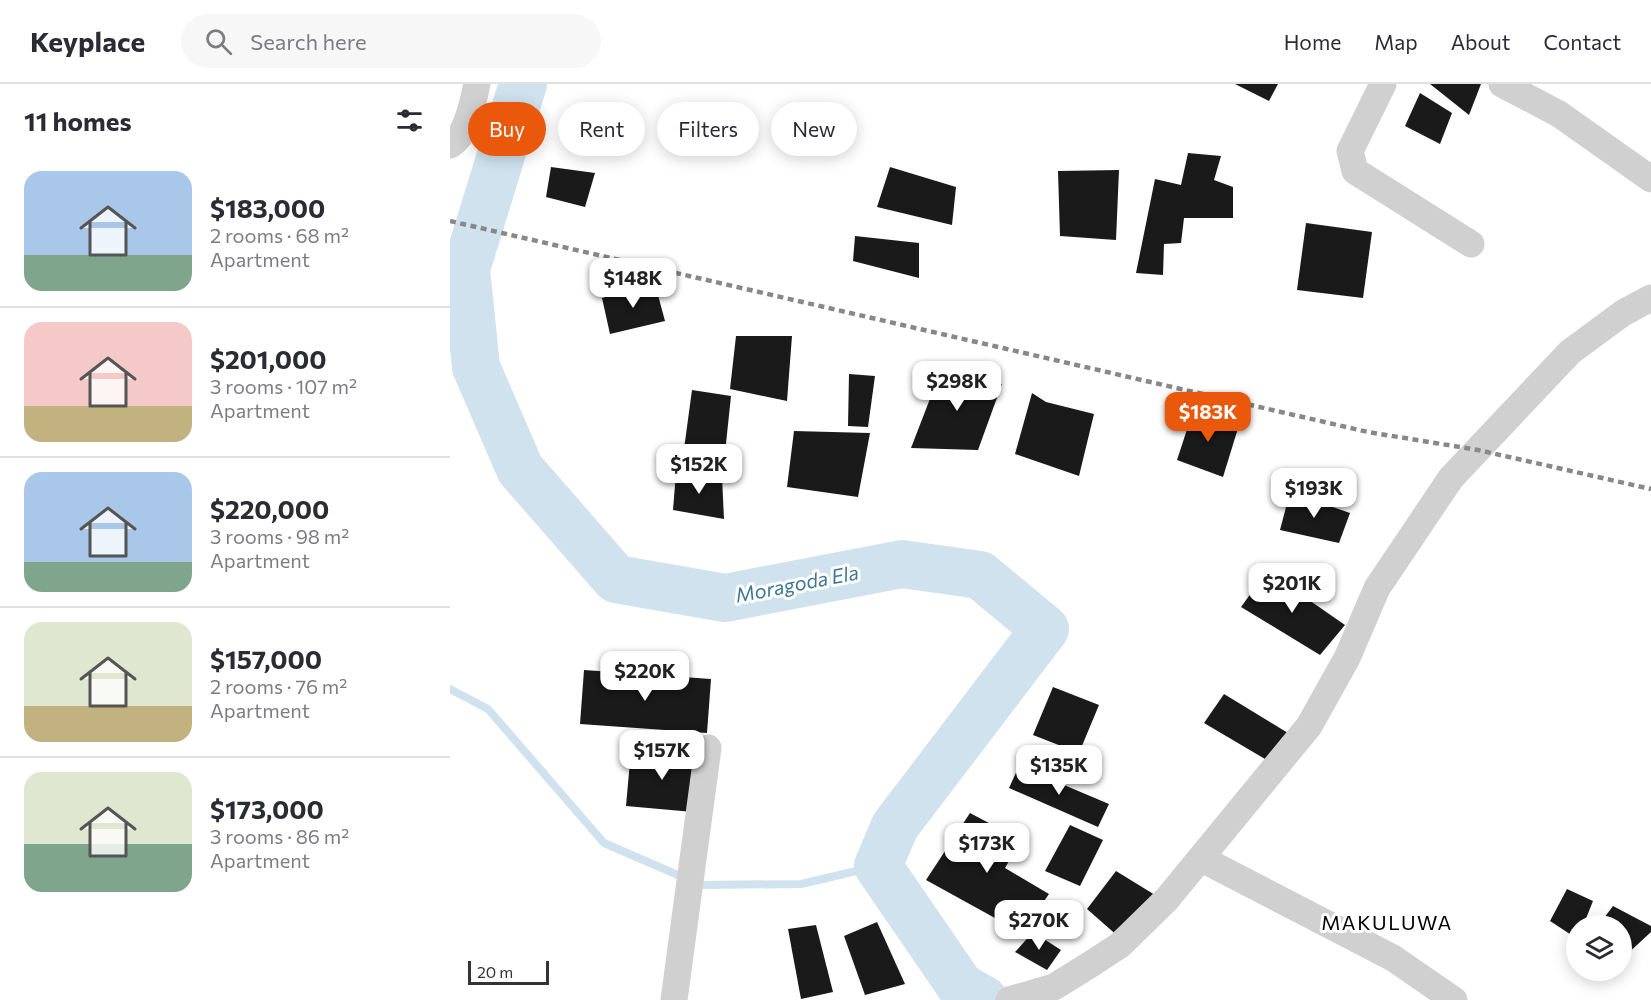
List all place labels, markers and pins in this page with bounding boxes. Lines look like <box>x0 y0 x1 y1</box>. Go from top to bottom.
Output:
pin: $148K <box>591 258 675 309</box>
pin: $298K <box>915 361 999 412</box>
pin: $183K <box>1166 392 1250 443</box>
pin: $152K <box>657 444 741 495</box>
pin: $193K <box>1272 468 1356 519</box>
pin: $201K <box>1250 563 1334 614</box>
pin: $220K <box>603 651 687 702</box>
pin: $157K <box>620 730 704 781</box>
pin: $135K <box>1017 745 1101 796</box>
pin: $173K <box>945 823 1029 874</box>
pin: $270K <box>997 900 1081 951</box>

